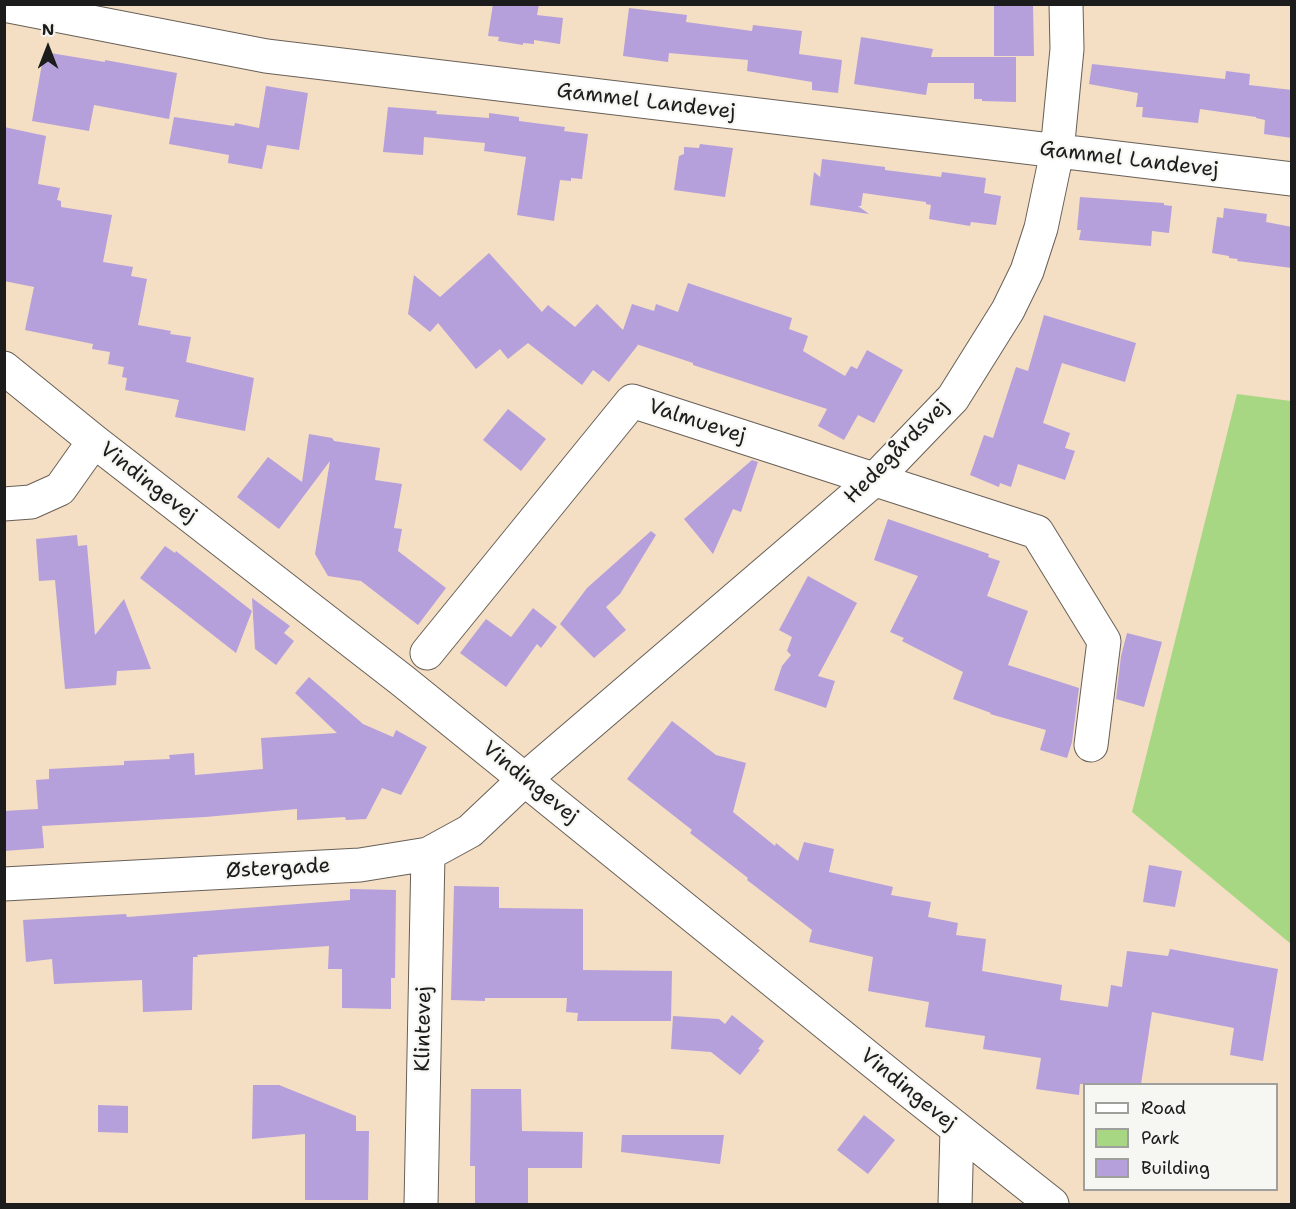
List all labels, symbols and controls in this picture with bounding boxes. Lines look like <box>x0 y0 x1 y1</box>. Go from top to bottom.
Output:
north arrow <box>18 18 78 78</box>
text: N <box>42 19 54 40</box>
street label: Gammel Landevej <box>555 79 737 125</box>
street label: Gammel Landevej <box>1038 137 1220 183</box>
street label: Valmuevej <box>645 394 749 450</box>
street label: Hedegårdsvej <box>840 395 954 509</box>
street label: Vindingevej <box>94 437 202 529</box>
street label: Vindingevej <box>477 737 583 829</box>
street label: Østergade <box>225 854 331 884</box>
street label: Klintevej <box>411 986 437 1072</box>
street label: Vindingevej <box>855 1044 961 1136</box>
legend <box>1083 1083 1278 1191</box>
text: Road <box>1141 1096 1186 1120</box>
text: Park <box>1141 1126 1180 1150</box>
text: Building <box>1141 1156 1210 1180</box>

